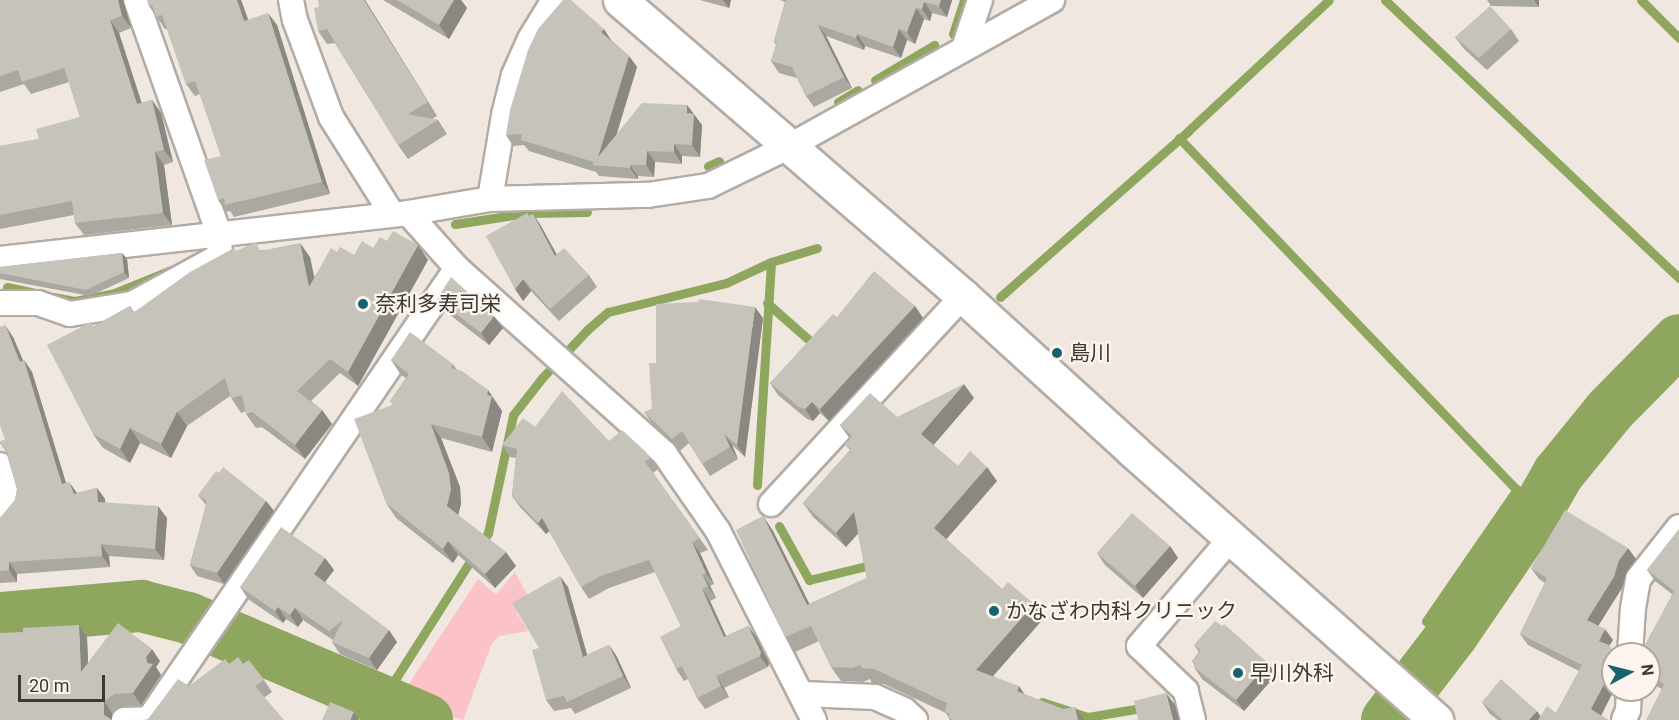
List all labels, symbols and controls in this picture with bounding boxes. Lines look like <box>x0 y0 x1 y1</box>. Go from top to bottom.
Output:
place label: 奈利多寿司栄 <box>375 291 501 317</box>
marker: 奈利多寿司栄 <box>356 297 370 311</box>
place label: 島川 <box>1069 340 1111 366</box>
marker: 島川 <box>1050 346 1064 360</box>
place label: かなざわ内科クリニック <box>1006 598 1237 624</box>
marker: かなざわ内科クリニック <box>987 604 1001 618</box>
north arrow <box>1601 642 1661 702</box>
place label: 早川外科 <box>1250 660 1334 686</box>
scale bar <box>21 663 108 701</box>
text: N <box>1637 663 1657 677</box>
marker: 早川外科 <box>1231 666 1245 680</box>
text: 20 m <box>29 675 69 696</box>

